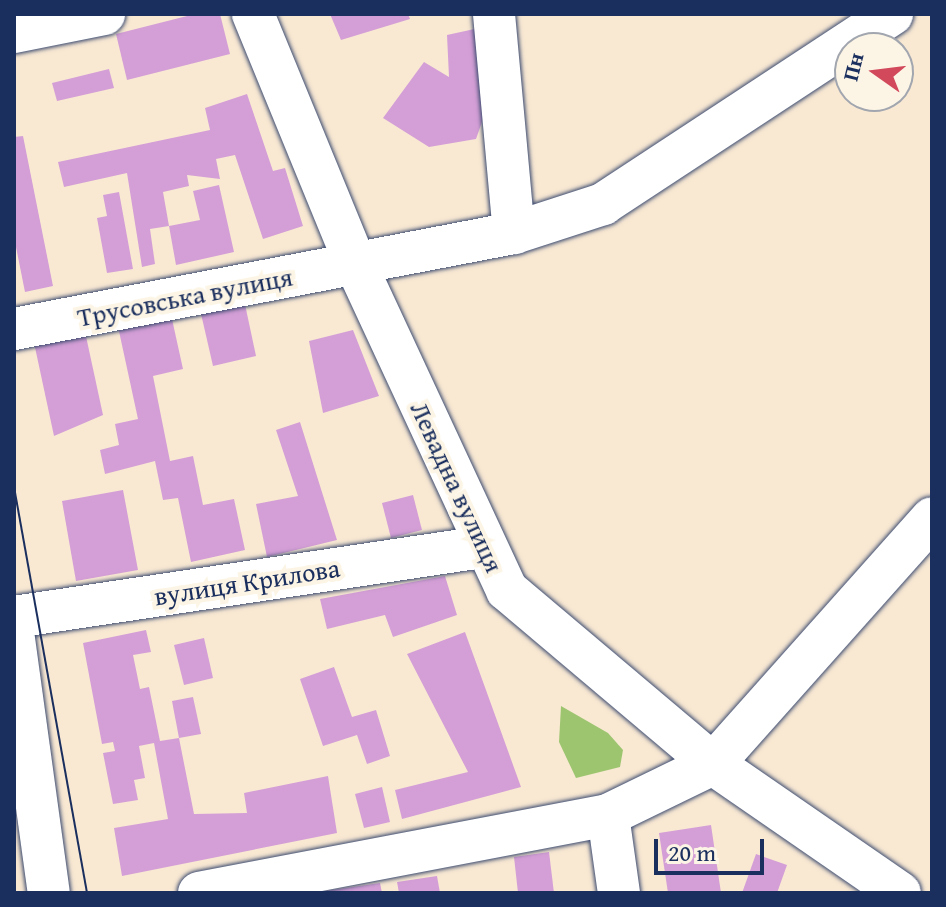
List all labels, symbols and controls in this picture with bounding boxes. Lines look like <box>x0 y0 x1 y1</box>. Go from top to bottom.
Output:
north arrow <box>834 32 914 112</box>
text: Пн <box>834 49 872 84</box>
street label: Трусовська вулиця <box>75 261 295 333</box>
street label: Левадна вулиця <box>404 397 510 577</box>
street label: вулиця Крилова <box>152 552 342 612</box>
scale bar <box>658 823 768 873</box>
text: 20 m <box>668 835 716 870</box>

